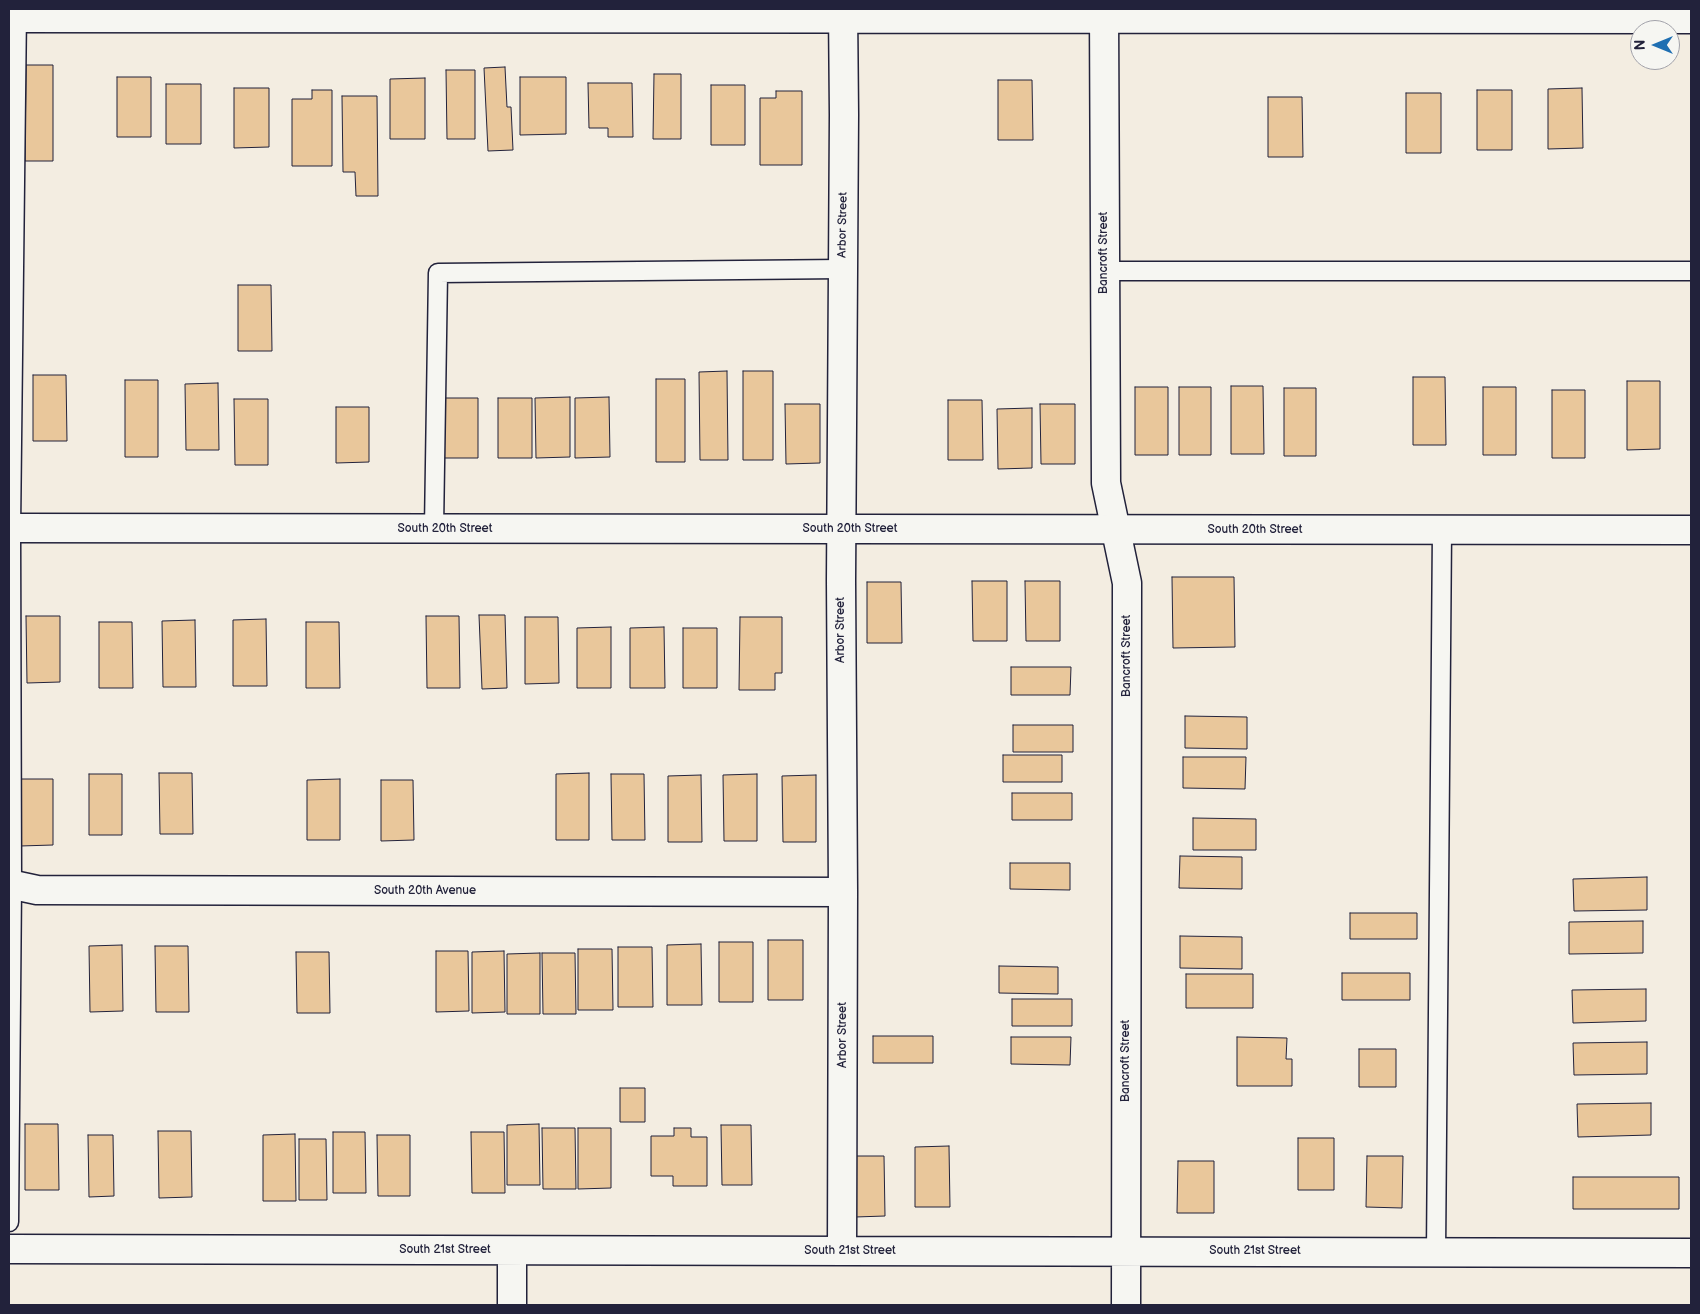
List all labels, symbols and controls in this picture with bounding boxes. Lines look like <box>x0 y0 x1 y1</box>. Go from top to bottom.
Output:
north arrow <box>1630 20 1680 70</box>
text: N <box>1632 40 1649 50</box>
street label: Arbor Street <box>835 192 851 258</box>
street label: Bancroft Street <box>1097 212 1111 294</box>
street label: South 20th Street <box>398 522 492 536</box>
street label: South 20th Street <box>803 522 897 536</box>
street label: South 20th Street <box>1208 523 1302 537</box>
street label: Arbor Street <box>834 597 848 663</box>
street label: Bancroft Street <box>1120 615 1134 697</box>
street label: South 20th Avenue <box>374 884 476 898</box>
street label: Arbor Street <box>836 1002 850 1068</box>
street label: Bancroft Street <box>1119 1020 1133 1102</box>
street label: South 21st Street <box>399 1243 491 1257</box>
street label: South 21st Street <box>804 1244 896 1258</box>
street label: South 21st Street <box>1209 1244 1301 1258</box>

